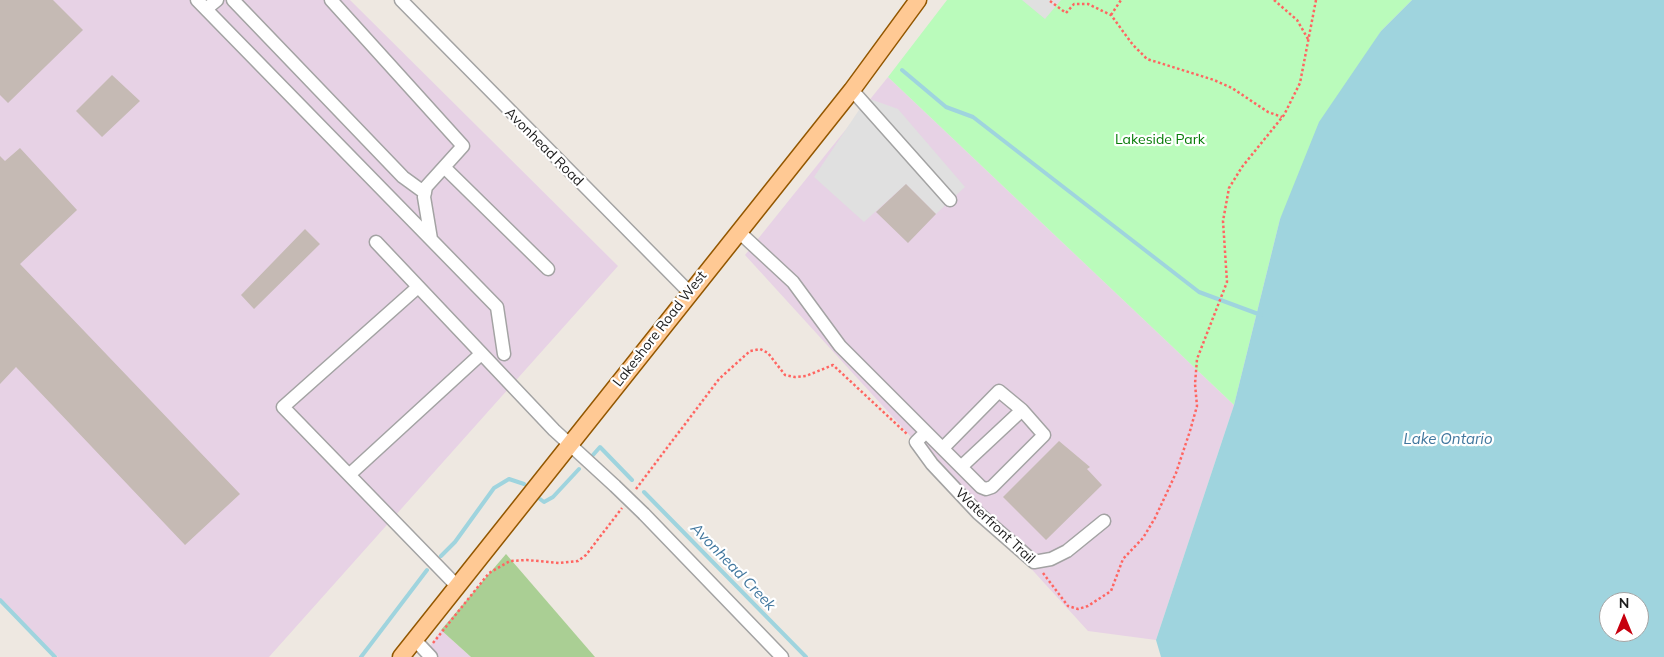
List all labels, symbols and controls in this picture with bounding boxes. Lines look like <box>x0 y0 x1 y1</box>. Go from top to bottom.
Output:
street label: Avonhead Road <box>501 104 587 190</box>
park label: Lakeside Park <box>1115 132 1205 148</box>
street label: Lakeshore Road West <box>610 268 710 390</box>
water label: Lake Ontario <box>1404 430 1492 448</box>
street label: Waterfront Trail <box>952 485 1038 567</box>
water label: Avonhead Creek <box>687 520 779 614</box>
north arrow <box>1599 592 1649 642</box>
text: N <box>1619 594 1629 612</box>

